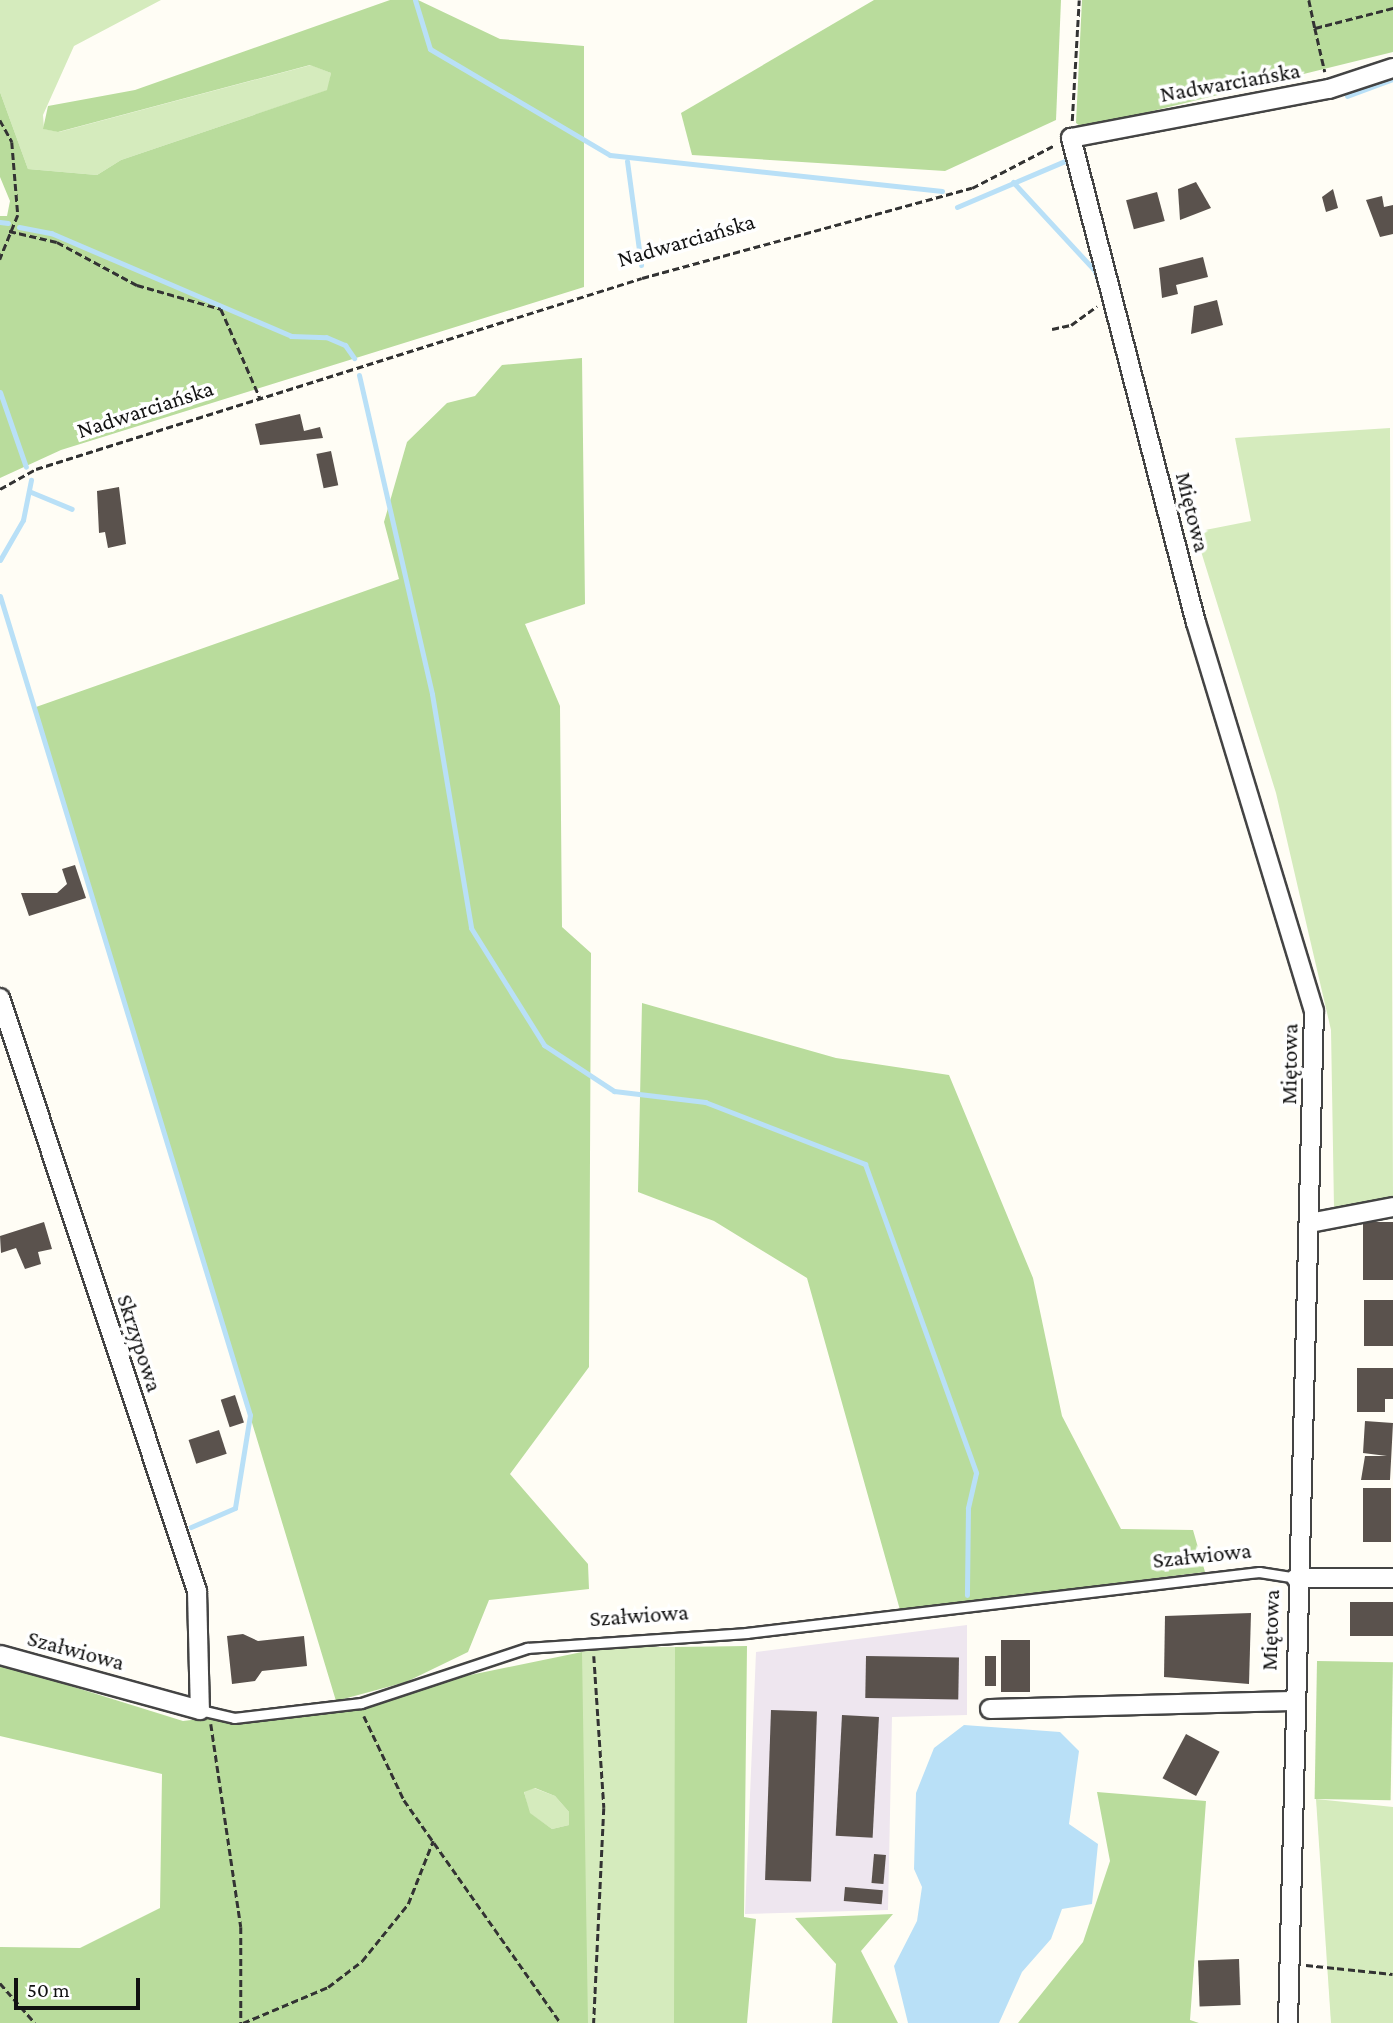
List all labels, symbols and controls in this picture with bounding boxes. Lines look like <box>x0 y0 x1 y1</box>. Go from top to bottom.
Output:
street label: Nadwarciańska <box>1158 56 1302 108</box>
street label: Nadwarciańska <box>614 207 758 273</box>
street label: Nadwarciańska <box>73 374 217 444</box>
street label: Miętowa <box>1170 469 1216 555</box>
street label: Miętowa <box>1274 1023 1304 1105</box>
street label: Skrzypowa <box>111 1291 169 1395</box>
street label: Szałwiowa <box>1151 1536 1253 1574</box>
street label: Miętowa <box>1255 1589 1285 1671</box>
street label: Szałwiowa <box>589 1598 689 1632</box>
street label: Szałwiowa <box>25 1624 127 1676</box>
scale bar <box>18 1964 144 2008</box>
text: 50 m <box>27 1978 70 2002</box>

